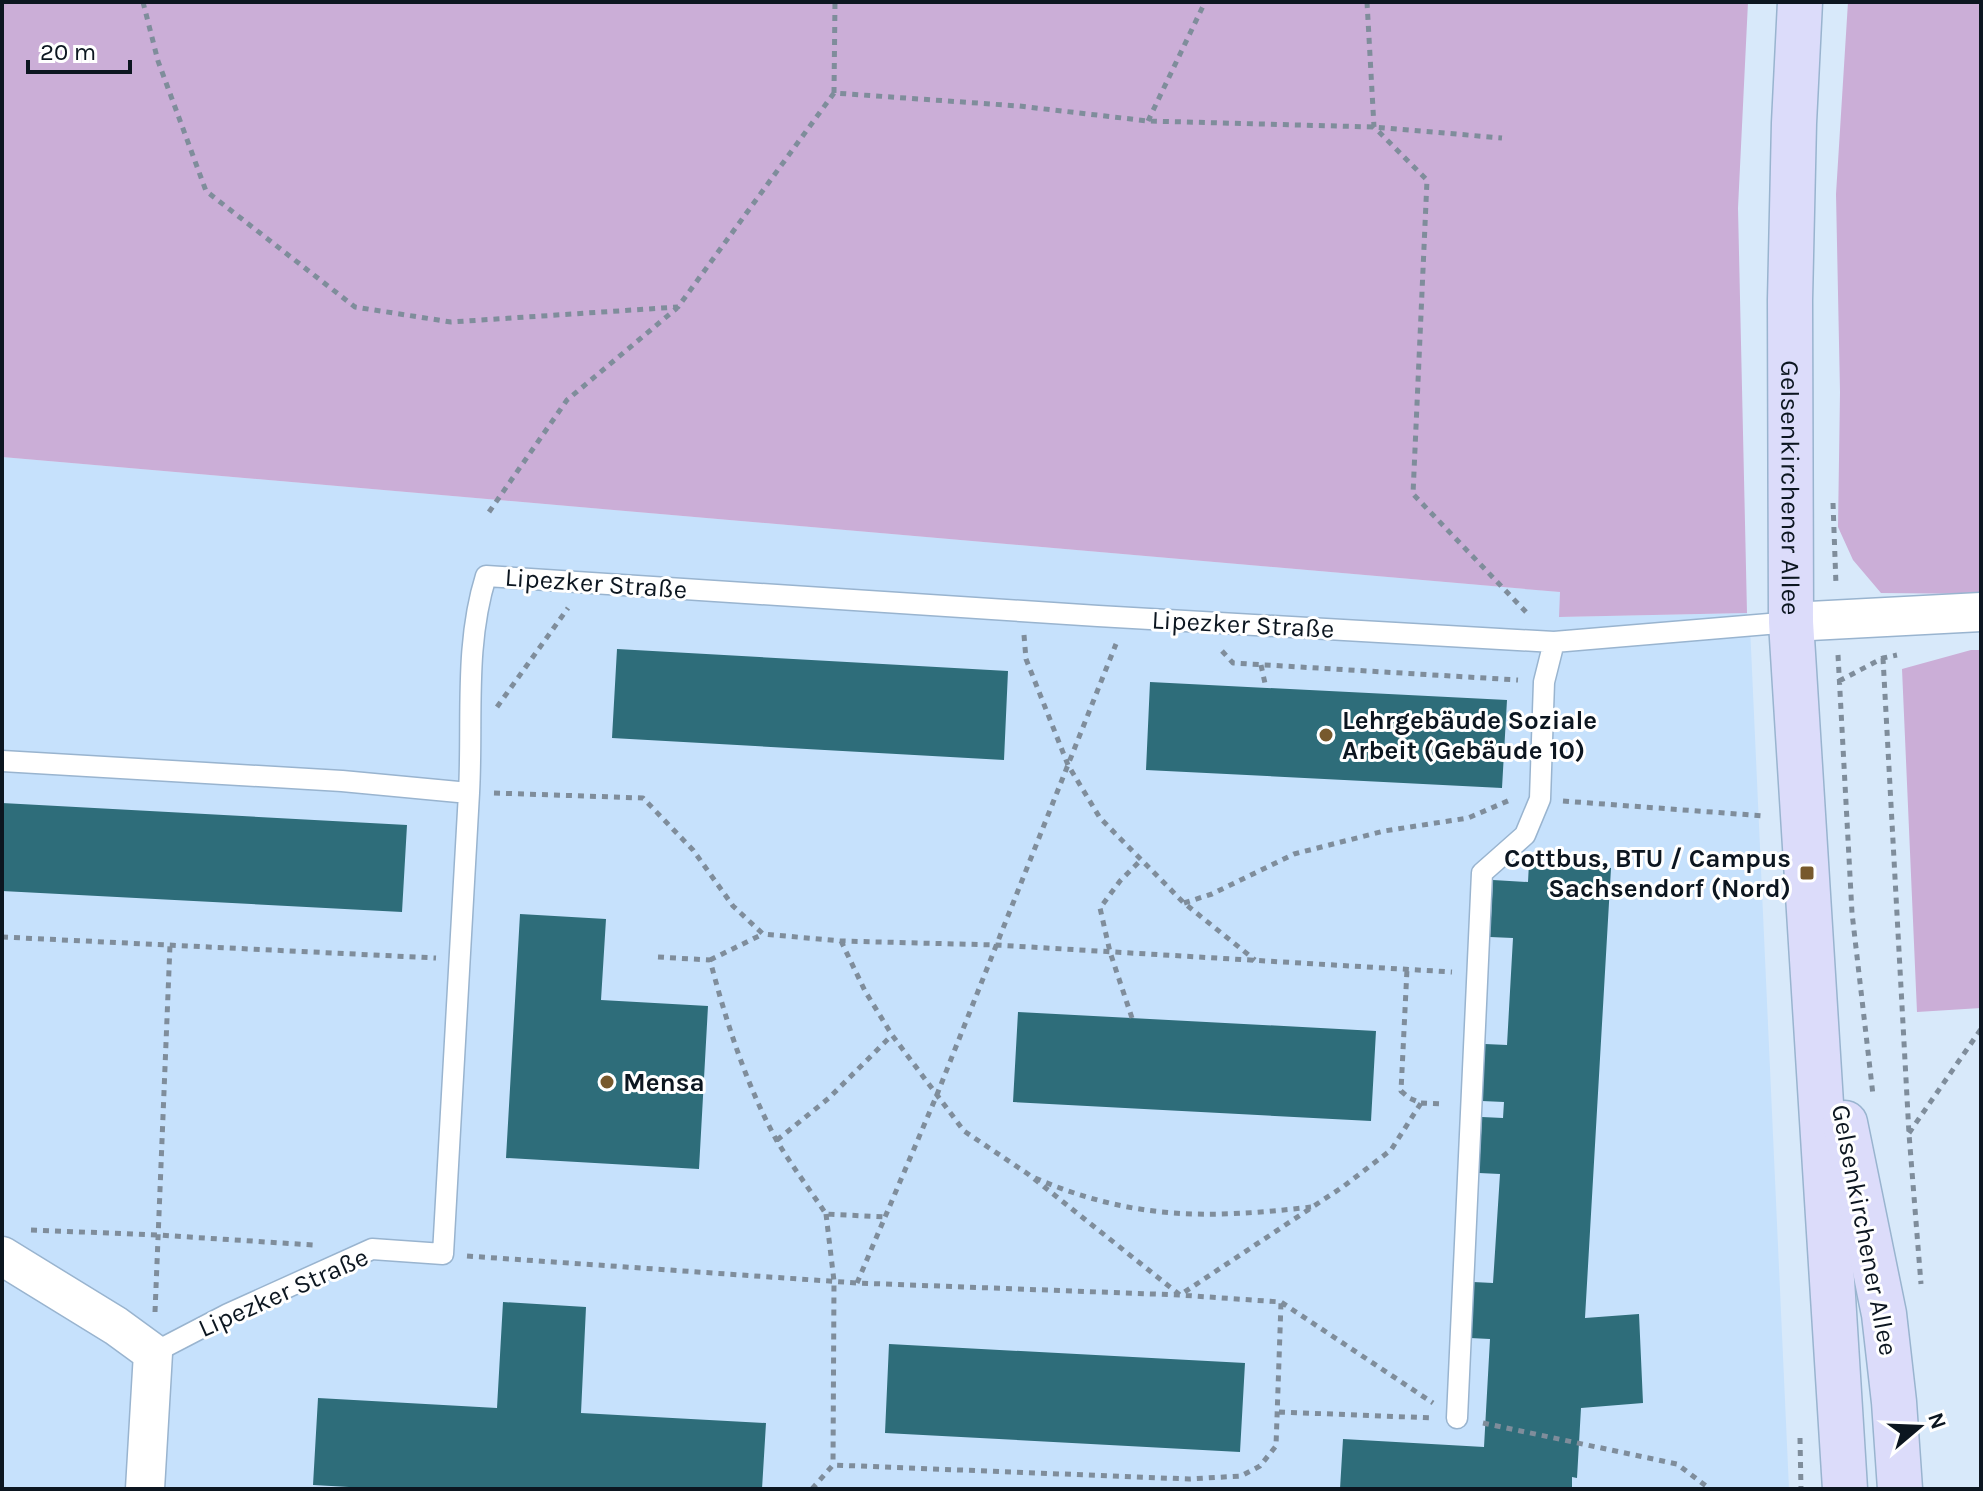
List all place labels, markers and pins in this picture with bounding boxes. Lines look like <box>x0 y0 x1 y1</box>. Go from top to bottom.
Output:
place label: Lehrgebäude Soziale Arbeit (Gebäude 10) <box>1342 705 1597 766</box>
marker: Lehrgebäude Soziale Arbeit (Gebäude 10) <box>1317 726 1335 744</box>
place label: Cottbus, BTU / Campus Sachsendorf (Nord) <box>1504 843 1791 904</box>
marker: Cottbus, BTU / Campus Sachsendorf (Nord) <box>1798 864 1816 882</box>
place label: Mensa <box>623 1067 705 1098</box>
marker: Mensa <box>598 1073 616 1091</box>

